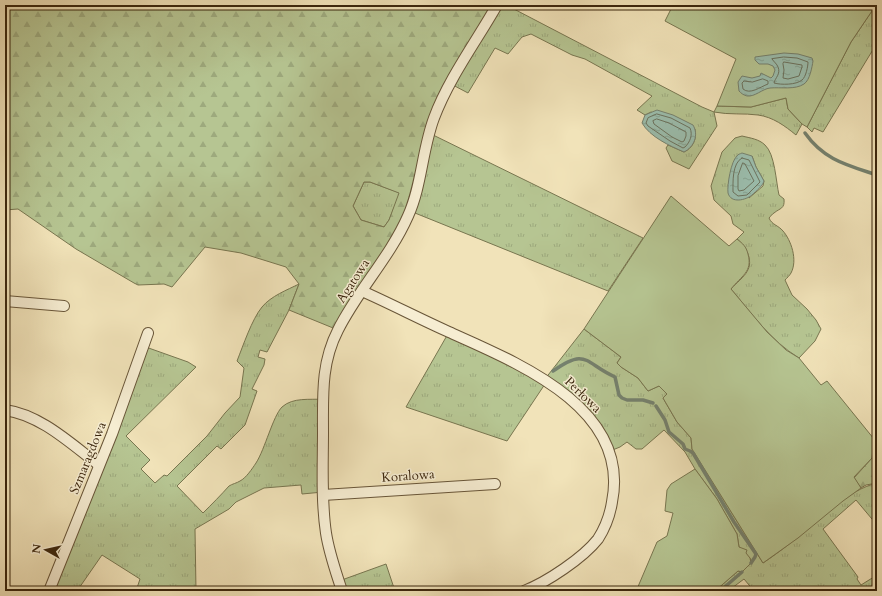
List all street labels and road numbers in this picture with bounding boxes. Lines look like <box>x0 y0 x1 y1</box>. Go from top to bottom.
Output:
street label: Agatowa <box>332 255 374 307</box>
street label: Perłowa <box>561 373 606 417</box>
street label: Szmaragdowa <box>65 419 111 497</box>
street label: Koralowa <box>381 465 436 487</box>

